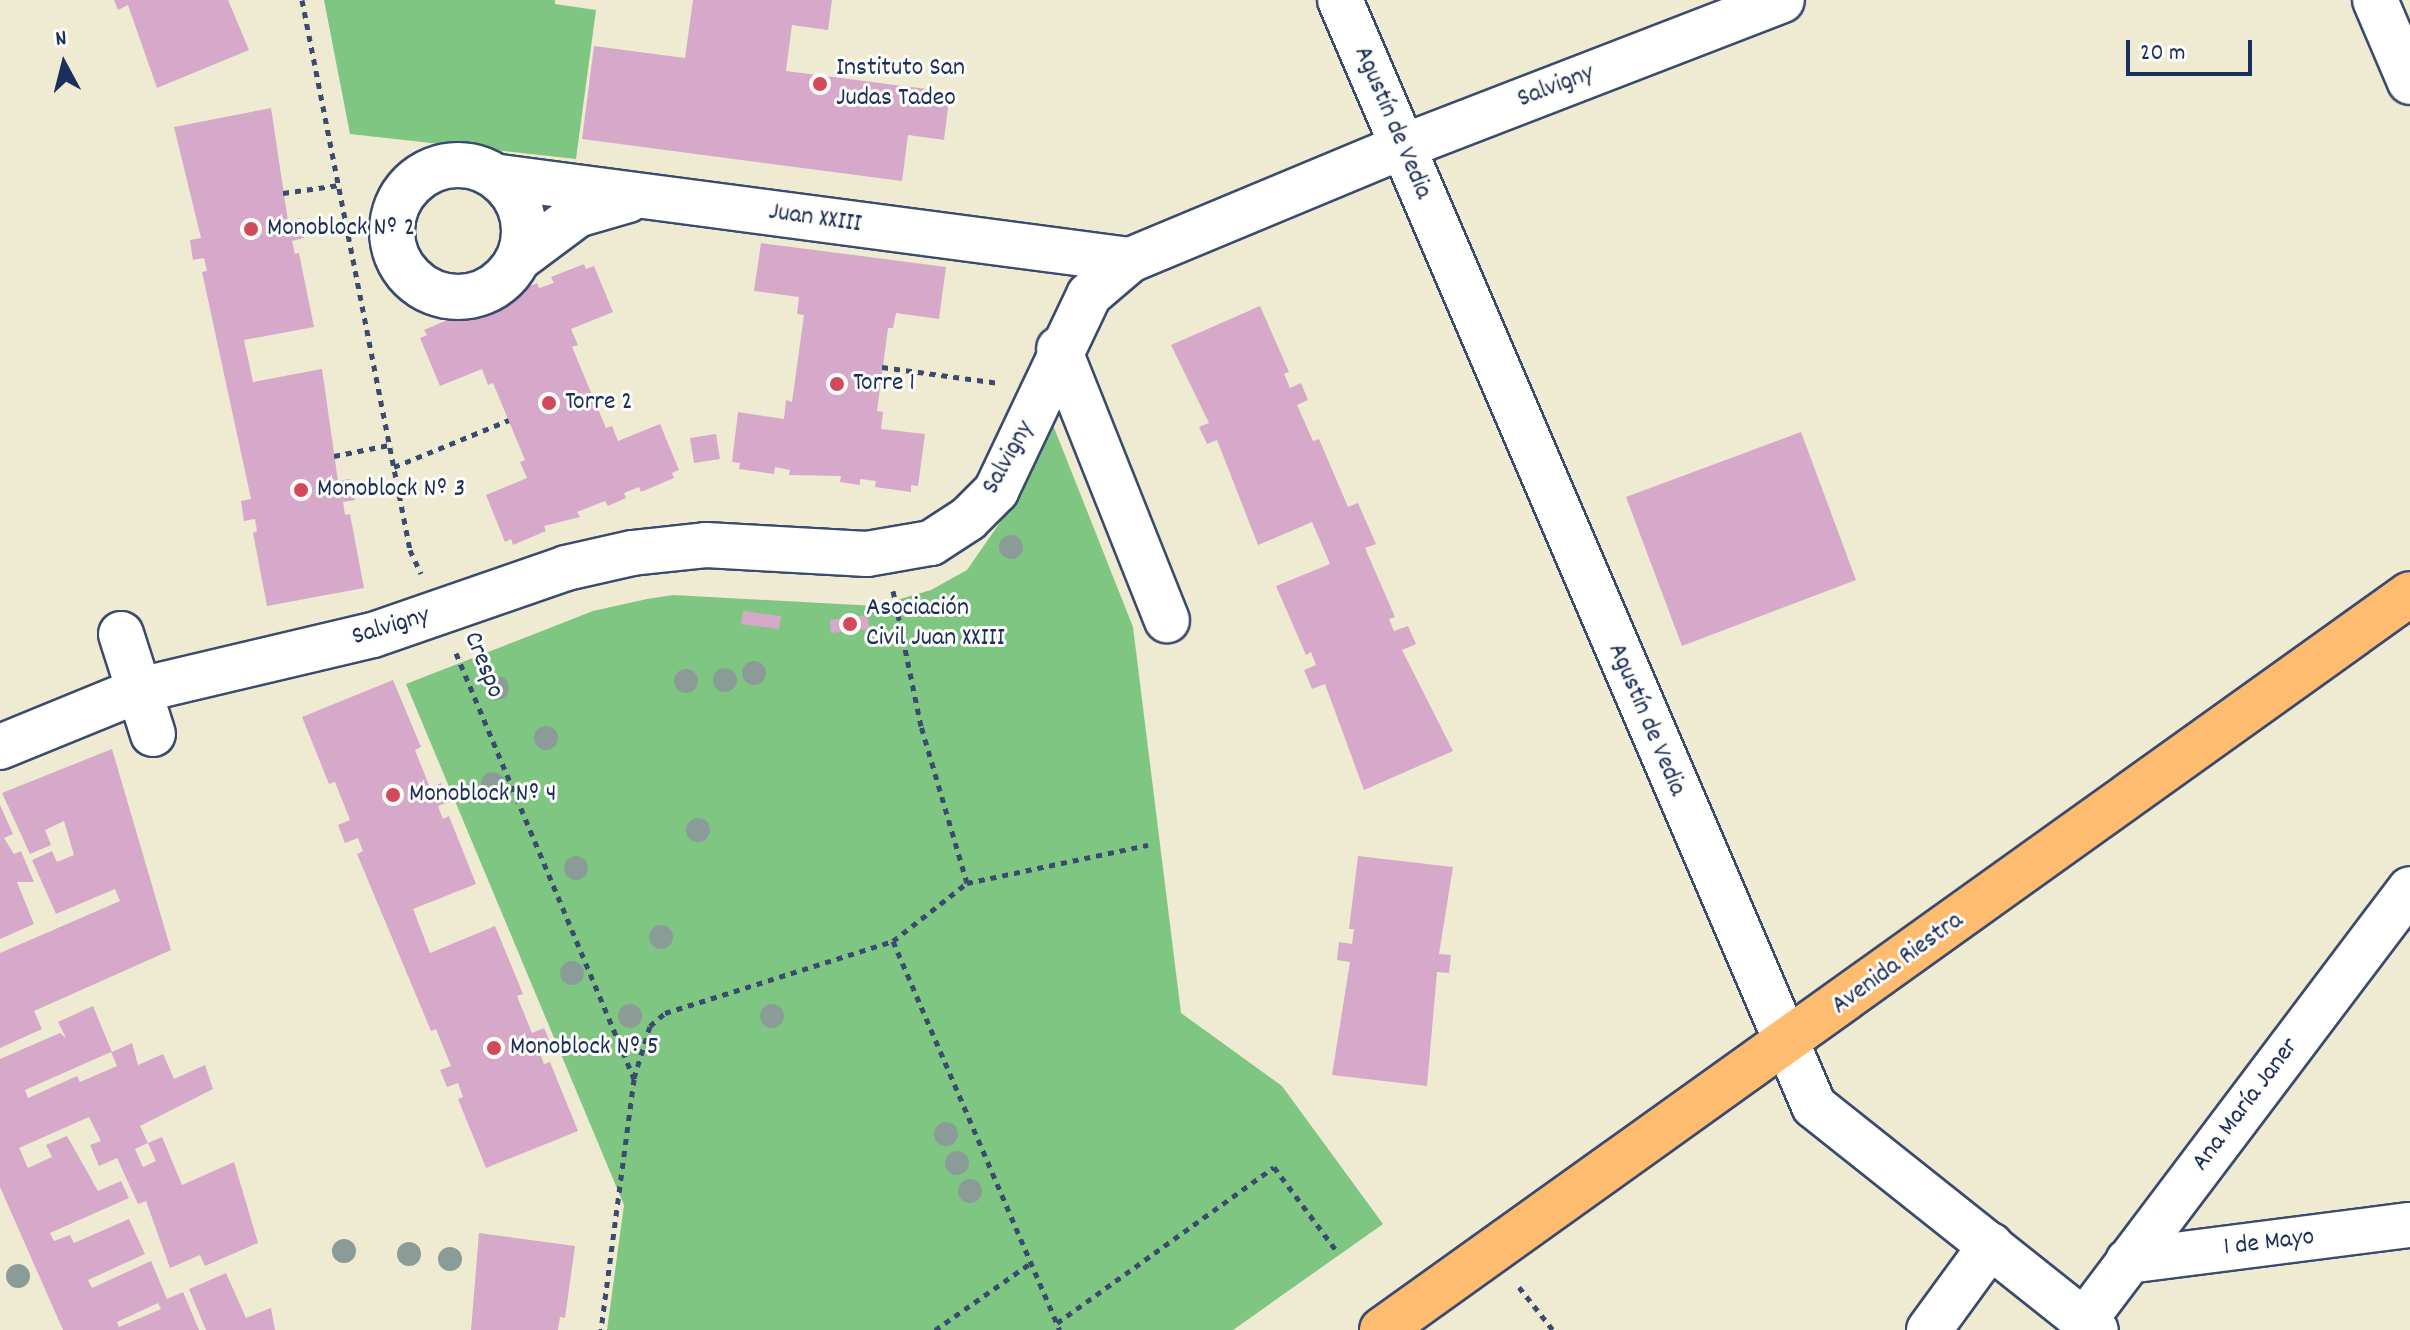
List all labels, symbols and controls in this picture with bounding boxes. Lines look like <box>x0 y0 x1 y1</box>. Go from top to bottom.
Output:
north arrow <box>24 24 104 104</box>
text: N <box>54 24 68 56</box>
scale bar <box>2130 24 2256 74</box>
text: 20 m <box>2140 37 2186 71</box>
street label: Agustín de Vedia <box>1346 42 1438 204</box>
place label: Instituto San Judas Tadeo <box>836 53 965 114</box>
street label: Salvigny <box>1513 58 1599 116</box>
marker: Instituto San Judas Tadeo <box>811 75 829 93</box>
street label: Juan XXIII <box>767 197 863 241</box>
place label: Monoblock Nº 2 <box>267 213 415 245</box>
marker: Monoblock Nº 2 <box>242 220 260 238</box>
place label: Torre 1 <box>853 368 915 400</box>
marker: Torre 1 <box>828 375 846 393</box>
place label: Torre 2 <box>565 387 633 419</box>
marker: Torre 2 <box>540 394 558 412</box>
street label: Salvigny <box>976 416 1042 500</box>
place label: Monoblock Nº 3 <box>317 474 465 506</box>
marker: Monoblock Nº 3 <box>292 481 310 499</box>
place label: Asociación Civil Juan XXIII <box>866 593 1005 654</box>
street label: Salvigny <box>348 600 434 654</box>
marker: Asociación Civil Juan XXIII <box>841 615 859 633</box>
street label: Crespo <box>456 627 510 703</box>
street label: Agustín de Vedia <box>1600 639 1692 801</box>
place label: Monoblock Nº 4 <box>409 779 557 811</box>
marker: Monoblock Nº 4 <box>384 786 402 804</box>
street label: Avenida Riestra <box>1826 906 1970 1022</box>
place label: Monoblock Nº 5 <box>510 1032 659 1064</box>
street label: Ana María Janer <box>2186 1032 2306 1178</box>
marker: Monoblock Nº 5 <box>485 1039 503 1057</box>
street label: 1 de Mayo <box>2222 1222 2316 1264</box>

